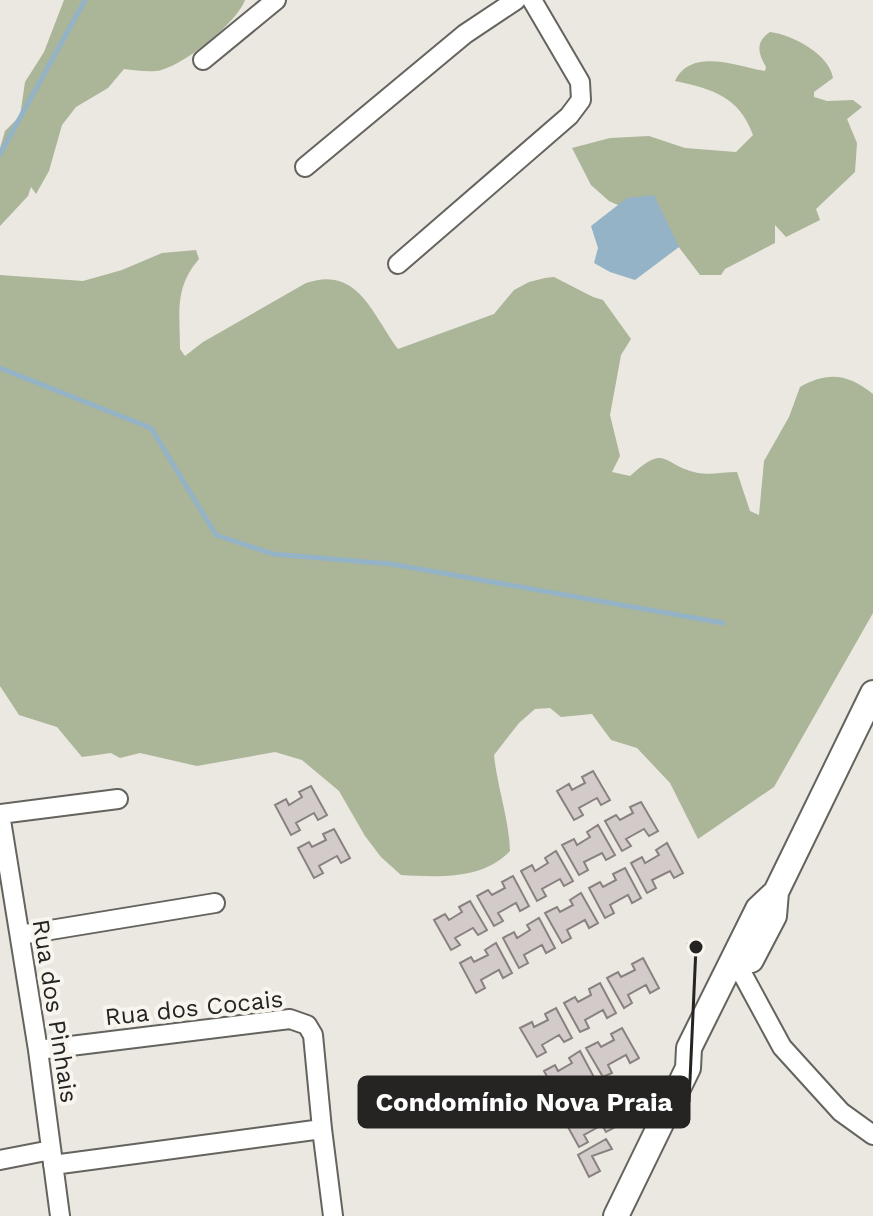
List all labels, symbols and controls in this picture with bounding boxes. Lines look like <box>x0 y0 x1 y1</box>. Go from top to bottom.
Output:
street label: Rua dos Pinhais <box>27 917 83 1105</box>
street label: Rua dos Cocais <box>104 985 284 1031</box>
callout: Condomínio Nova Praia <box>359 1077 689 1127</box>
text: Condomínio Nova Praia <box>375 1087 673 1117</box>

